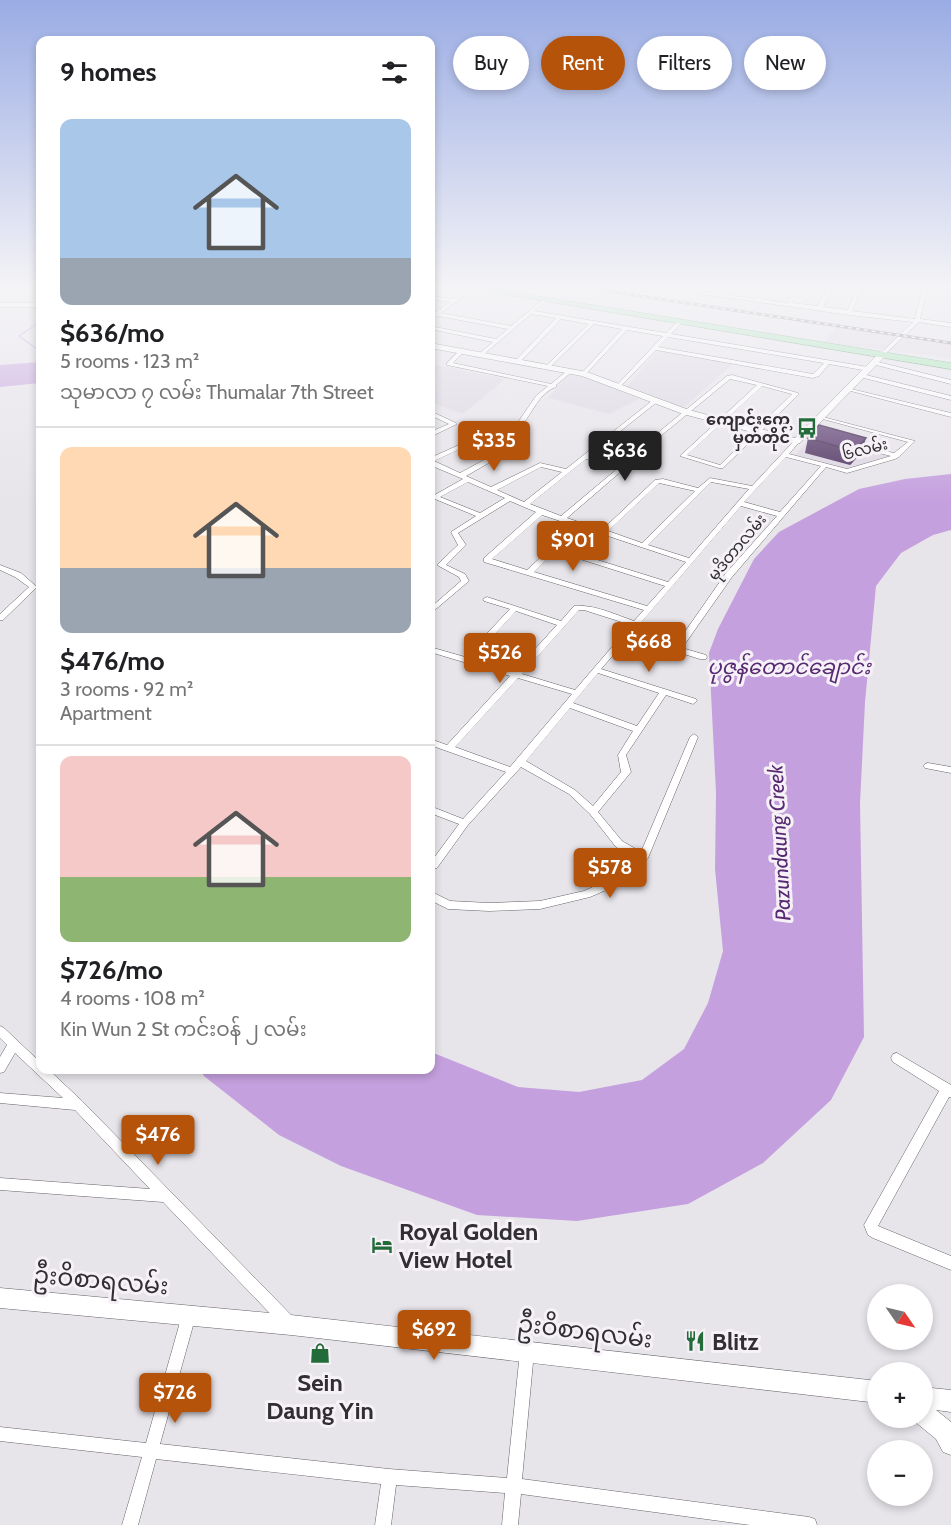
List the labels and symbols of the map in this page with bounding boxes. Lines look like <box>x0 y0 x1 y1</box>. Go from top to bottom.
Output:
place label: ကျောင်းကွေ့ မှတ်တိုင် <box>706 408 792 451</box>
bus stop icon: ကျောင်းကွေ့ မှတ်တိုင် <box>795 416 819 440</box>
pin: $335 <box>458 421 530 472</box>
pin: $636 <box>589 431 661 482</box>
street label: ၆လမ်း <box>840 432 890 464</box>
street label: မုဒိတာလမ်း <box>702 509 774 587</box>
pin: $901 <box>537 521 609 572</box>
pin: $668 <box>613 622 685 673</box>
pin: $526 <box>464 633 536 684</box>
water label: ပုဇွန်တောင်ချောင်း <box>707 652 872 684</box>
water label: Pazundaung Creek <box>762 763 796 922</box>
pin: $578 <box>574 848 646 899</box>
pin: $476 <box>122 1115 194 1166</box>
place label: Royal Golden View Hotel <box>399 1217 538 1274</box>
hotel icon: Royal Golden View Hotel <box>370 1233 394 1257</box>
street label: ဦးဝိစာရလမ်း <box>32 1259 170 1305</box>
north arrow <box>867 1284 933 1350</box>
street label: ဦးဝိစာရလမ်း <box>515 1307 654 1359</box>
pin: $692 <box>398 1310 470 1361</box>
place label: Blitz <box>712 1327 759 1356</box>
restaurant icon: Blitz <box>683 1329 707 1353</box>
shop icon: Sein Daung Yin <box>308 1341 332 1365</box>
place label: Sein Daung Yin <box>266 1368 374 1425</box>
pin: $726 <box>139 1373 211 1424</box>

